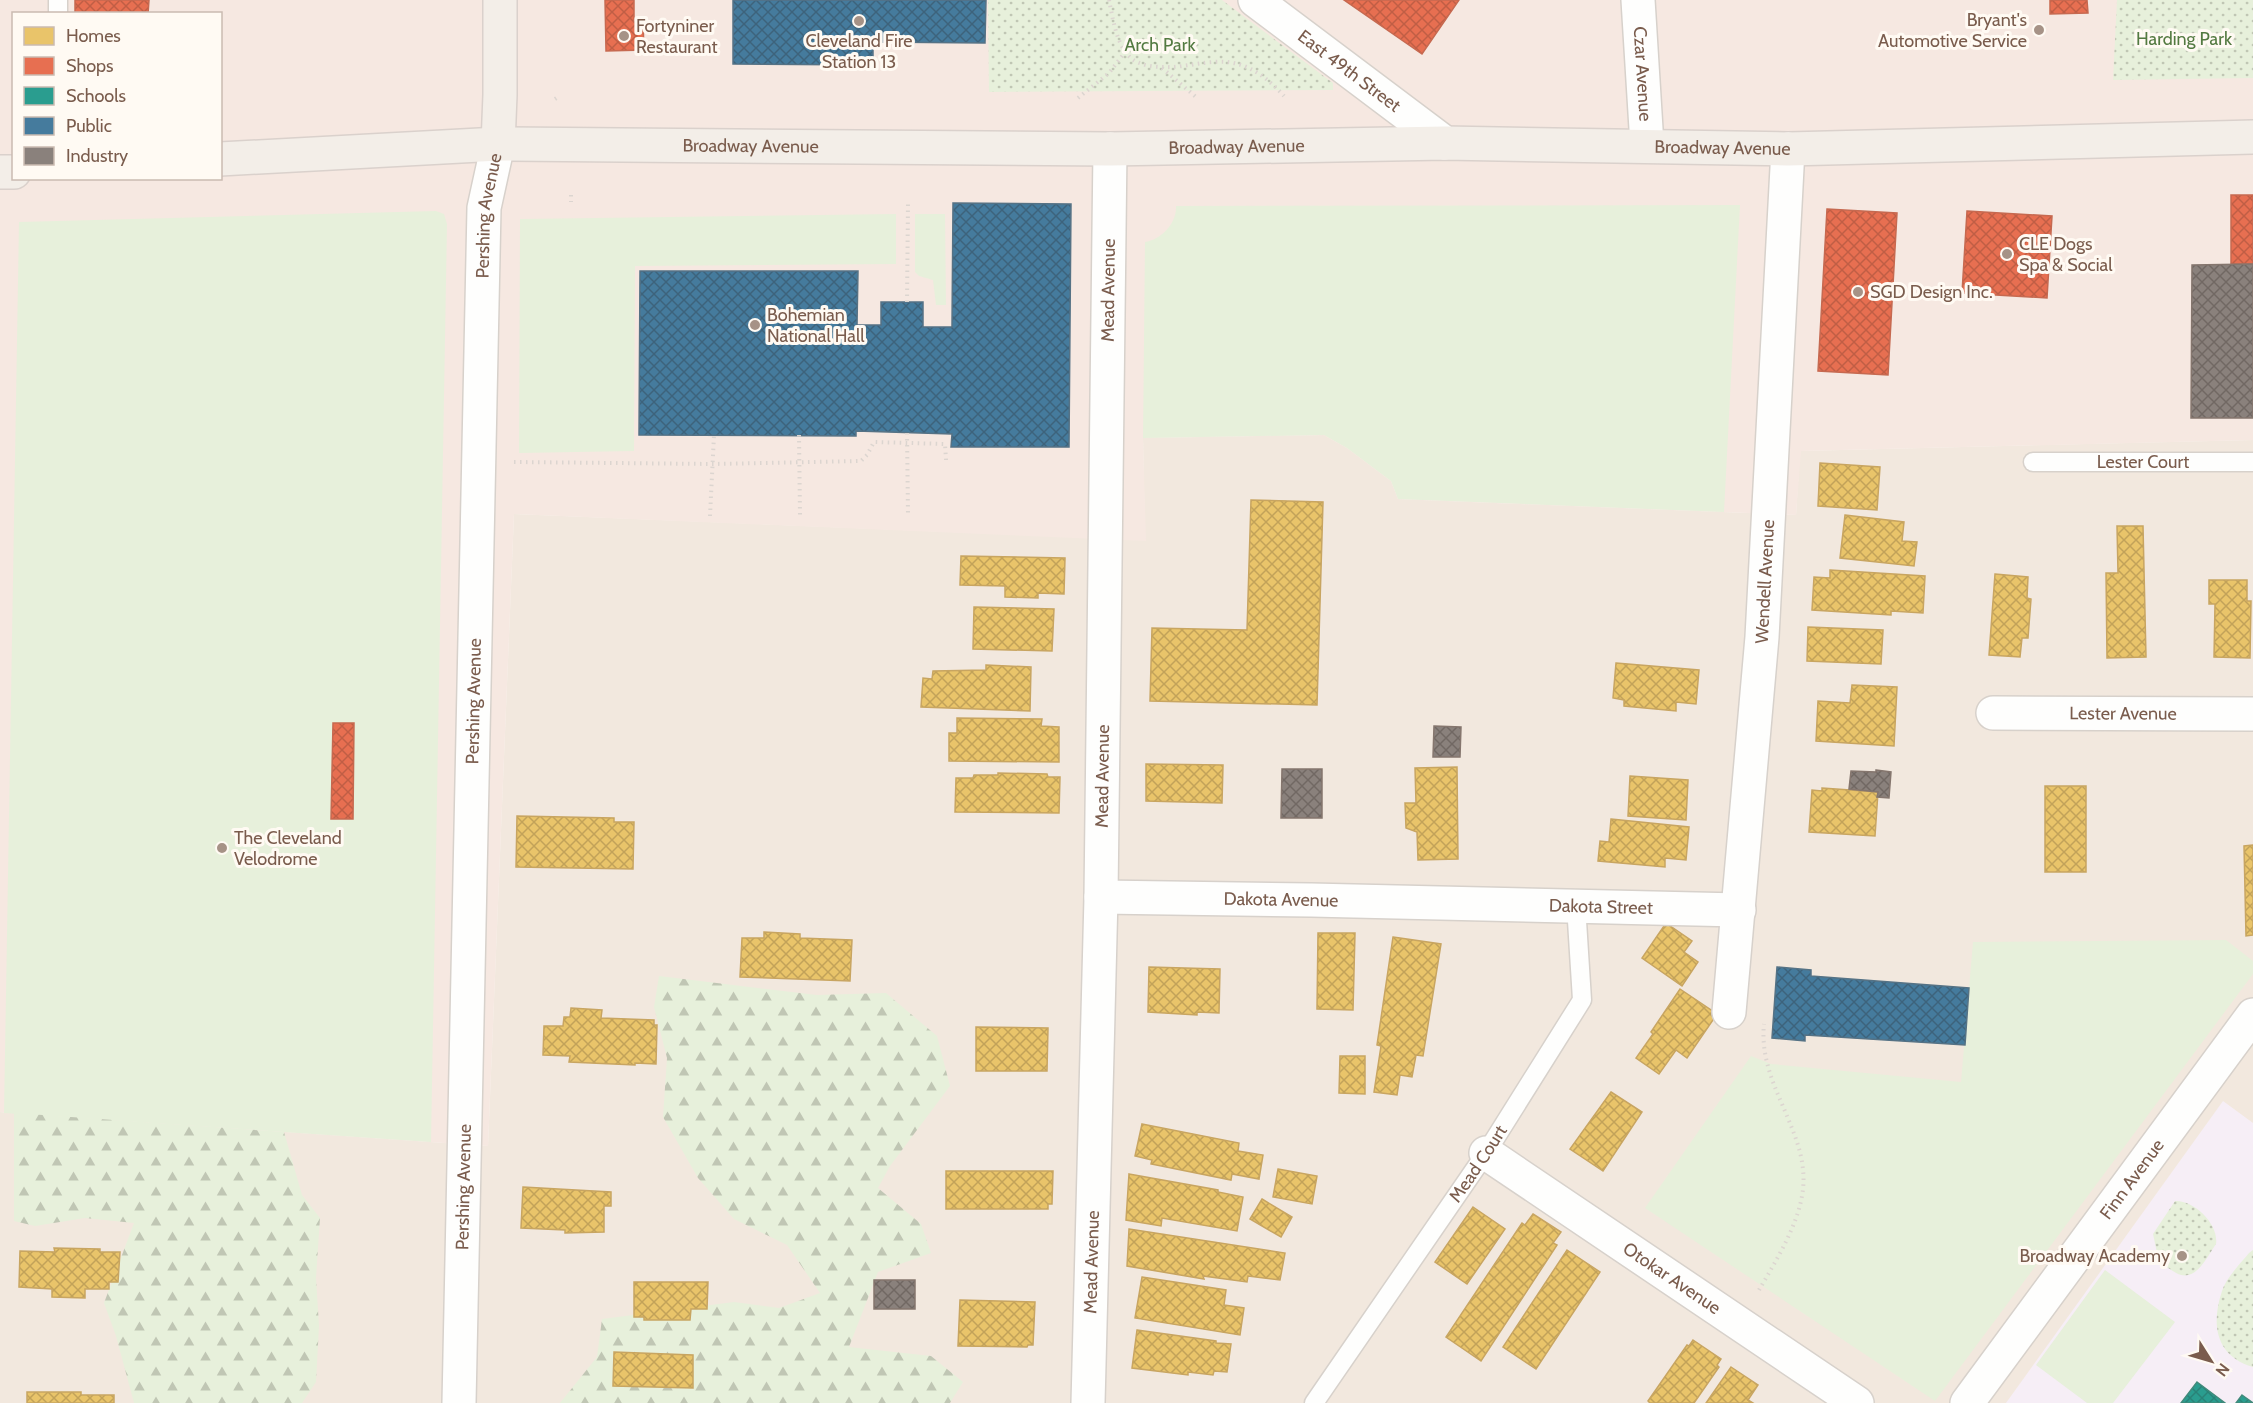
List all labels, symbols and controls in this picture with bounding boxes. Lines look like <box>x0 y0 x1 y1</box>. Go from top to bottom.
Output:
place label: Bryant's Automotive Service <box>1878 9 2027 52</box>
legend <box>12 12 222 180</box>
marker: Cleveland Fire Station 13 <box>852 14 866 28</box>
place label: Fortyniner Restaurant <box>636 15 718 58</box>
marker: Bryant's Automotive Service <box>2032 23 2046 37</box>
text: Homes <box>66 25 121 47</box>
street label: East 49th Street <box>1293 25 1405 117</box>
street label: Czar Avenue <box>1629 26 1657 122</box>
park label: Harding Park <box>2136 28 2233 50</box>
marker: Fortyniner Restaurant <box>617 29 631 43</box>
place label: Cleveland Fire Station 13 <box>805 30 913 73</box>
park label: Arch Park <box>1125 34 1196 56</box>
text: Shops <box>66 55 114 77</box>
text: Schools <box>66 85 126 107</box>
text: Public <box>66 115 112 137</box>
street label: Broadway Avenue <box>682 135 819 158</box>
street label: Broadway Avenue <box>1168 135 1305 159</box>
street label: Broadway Avenue <box>1654 136 1791 160</box>
text: Industry <box>66 145 128 167</box>
street label: Pershing Avenue <box>472 151 507 279</box>
place label: CLE Dogs Spa & Social <box>2019 233 2113 276</box>
street label: Mead Avenue <box>1097 238 1120 342</box>
marker: CLE Dogs Spa & Social <box>2000 247 2014 261</box>
place label: SGD Design Inc. <box>1870 281 1993 303</box>
marker: SGD Design Inc. <box>1851 285 1865 299</box>
place label: Bohemian National Hall <box>767 304 865 347</box>
marker: Bohemian National Hall <box>748 318 762 332</box>
street label: Lester Court <box>2097 451 2189 473</box>
street label: Wendell Avenue <box>1751 519 1779 644</box>
street label: Pershing Avenue <box>461 638 486 764</box>
street label: Lester Avenue <box>2069 702 2177 725</box>
street label: Mead Avenue <box>1091 724 1114 828</box>
place label: The Cleveland Velodrome <box>234 827 342 870</box>
marker: The Cleveland Velodrome <box>215 841 229 855</box>
street label: Dakota Avenue <box>1223 888 1339 912</box>
street label: Dakota Street <box>1549 895 1653 919</box>
street label: Mead Court <box>1444 1121 1512 1207</box>
street label: Pershing Avenue <box>451 1124 476 1250</box>
street label: Finn Avenue <box>2095 1135 2169 1224</box>
street label: Mead Avenue <box>1079 1210 1104 1314</box>
street label: Otokar Avenue <box>1619 1237 1725 1319</box>
place label: Broadway Academy <box>2019 1245 2170 1267</box>
marker: Broadway Academy <box>2175 1249 2189 1263</box>
north arrow <box>2181 1331 2241 1391</box>
text: N <box>2212 1359 2234 1380</box>

